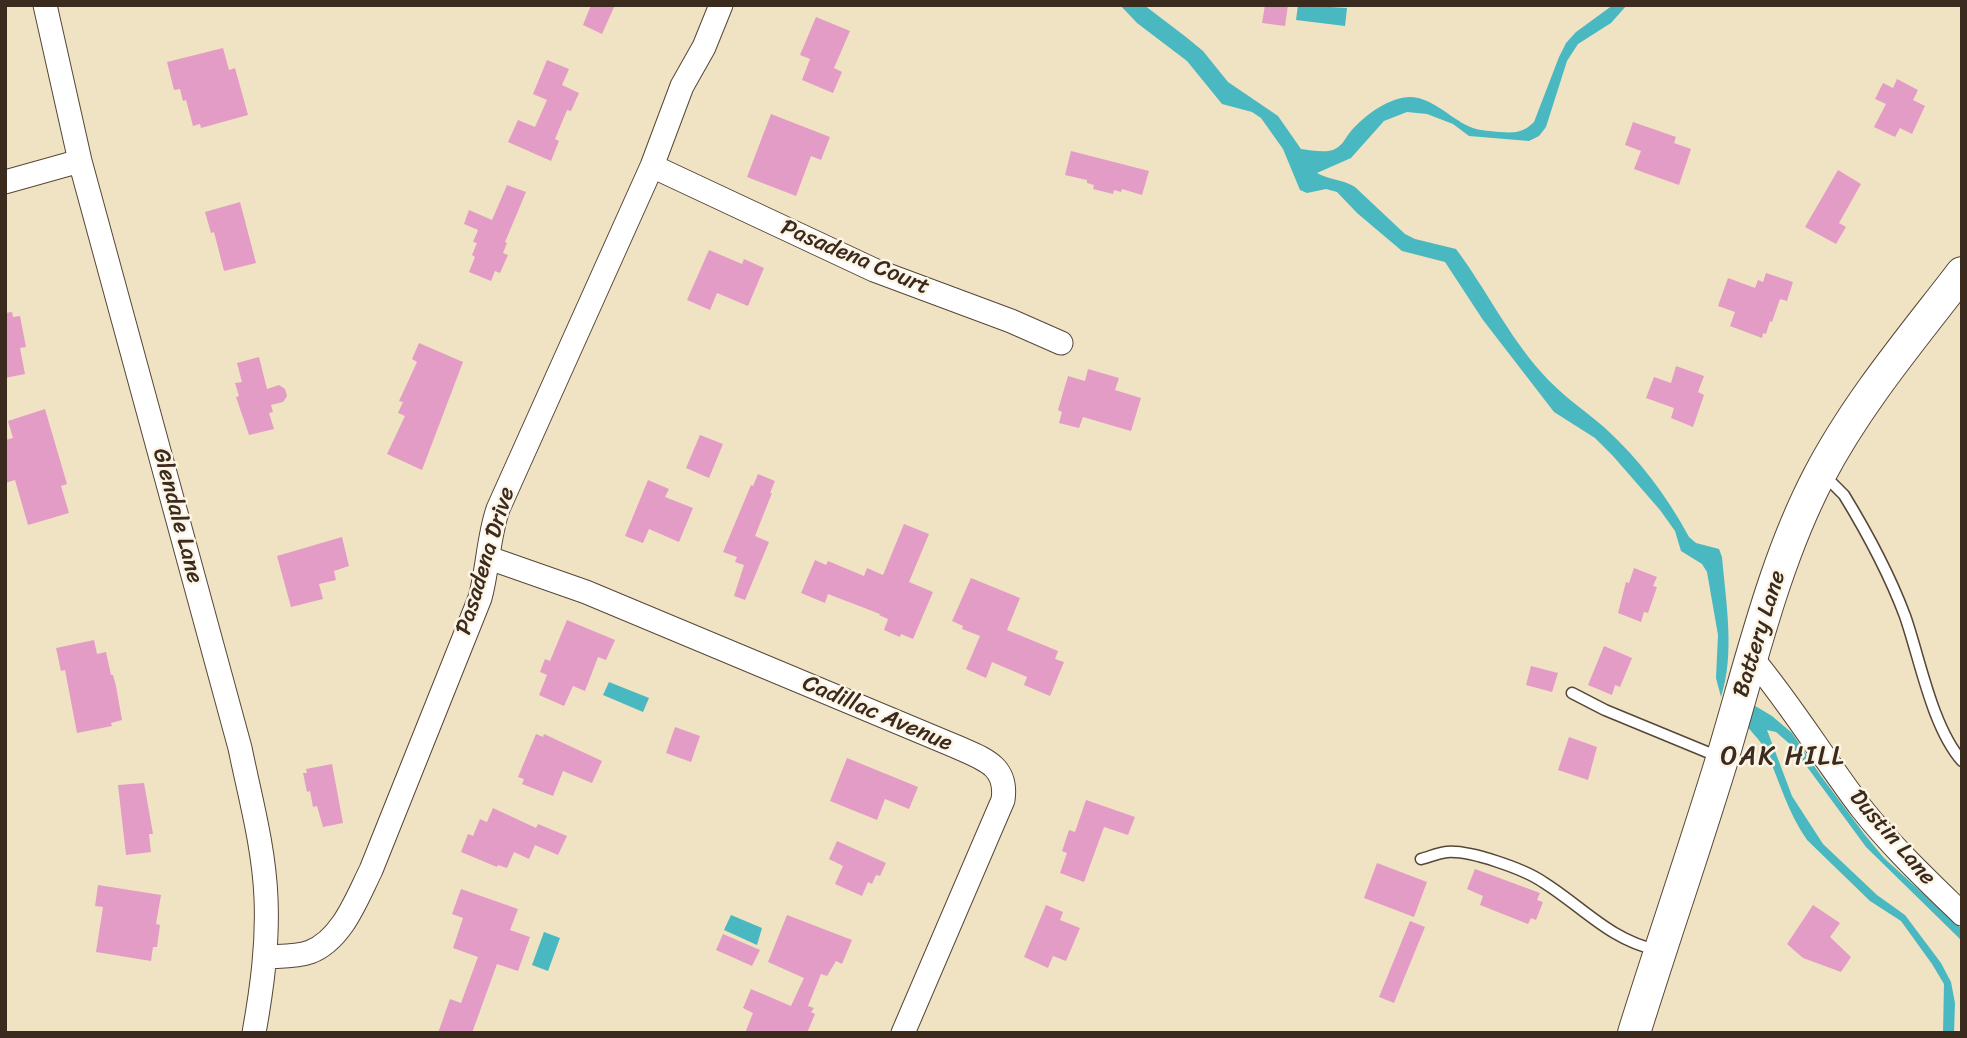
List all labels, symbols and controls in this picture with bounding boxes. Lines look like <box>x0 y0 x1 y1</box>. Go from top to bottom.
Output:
street label: Pasadena Court <box>777 214 933 302</box>
street label: Glendale Lane <box>146 445 208 587</box>
street label: Pasadena Drive <box>450 484 522 638</box>
street label: Battery Lane <box>1728 568 1792 700</box>
street label: Cadillac Avenue <box>798 670 956 758</box>
district label: OAK HILL <box>1721 741 1845 773</box>
street label: Dustin Lane <box>1843 784 1941 892</box>

